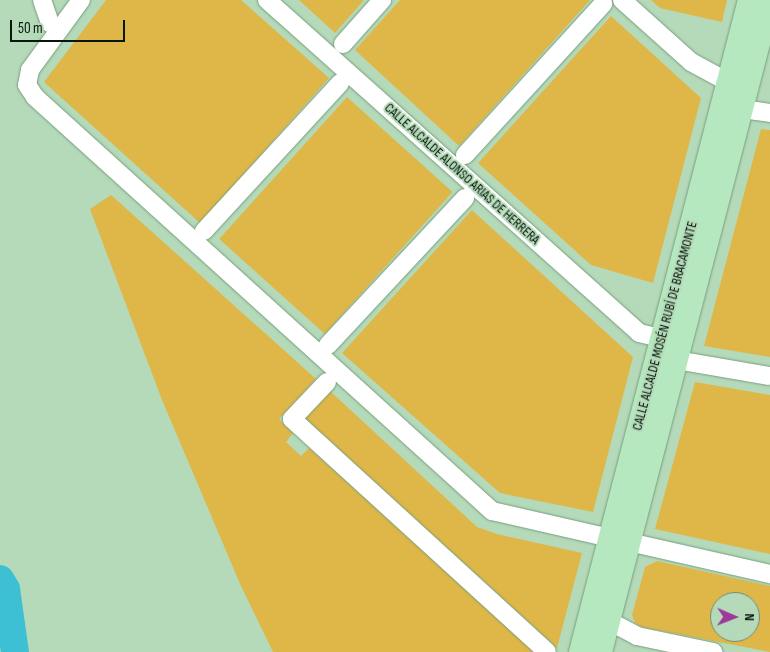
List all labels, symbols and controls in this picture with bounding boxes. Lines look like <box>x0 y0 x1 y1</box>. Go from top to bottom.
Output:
scale bar <box>12 10 128 42</box>
text: 50 m <box>18 19 43 38</box>
street label: CALLE ALCALDE ALONSO ARIAS DE HERRERA <box>381 100 543 248</box>
street label: CALLE ALCALDE MOSÉN RUBÍ DE BRACAMONTE <box>629 220 701 432</box>
north arrow <box>710 592 760 642</box>
text: N <box>741 613 758 621</box>

